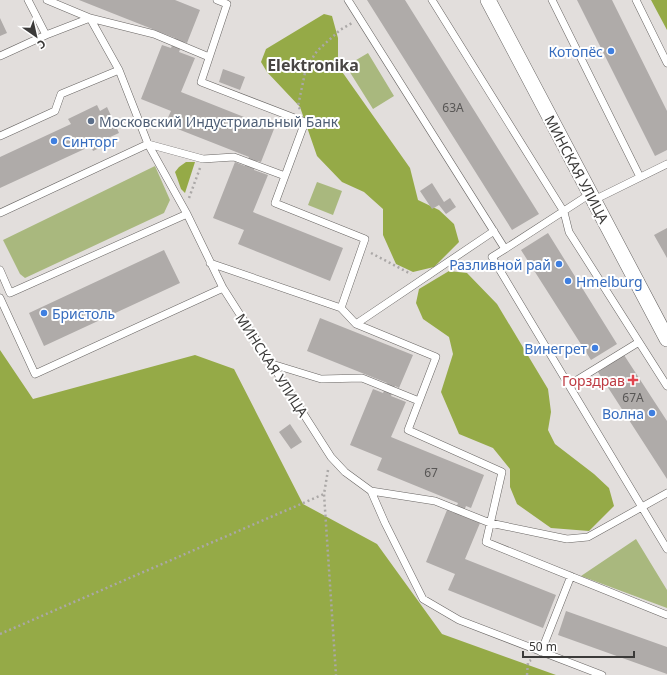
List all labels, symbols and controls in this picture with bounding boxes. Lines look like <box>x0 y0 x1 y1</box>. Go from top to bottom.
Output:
north arrow <box>16 16 56 56</box>
text: С <box>35 36 49 53</box>
place label: Котопёс <box>549 42 603 61</box>
marker: Котопёс <box>606 46 616 56</box>
district label: Elektronika <box>267 54 359 76</box>
house number: 63А <box>442 99 464 116</box>
place label: Московский Индустриальный Банк <box>99 112 339 131</box>
street label: МИНСКАЯ УЛИЦА <box>540 112 614 226</box>
marker: Московский Индустриальный Банк <box>86 116 96 126</box>
place label: Синторг <box>62 132 118 151</box>
marker: Синторг <box>49 136 59 146</box>
place label: Разливной рай <box>449 255 551 274</box>
marker: Разливной рай <box>554 259 564 269</box>
place label: Hmelburg <box>576 272 643 291</box>
marker: Hmelburg <box>563 276 573 286</box>
place label: Бристоль <box>52 304 115 323</box>
marker: Бристоль <box>39 308 49 318</box>
street label: МИНСКАЯ УЛИЦА <box>231 310 313 421</box>
place label: Винегрет <box>524 339 587 358</box>
marker: Винегрет <box>590 343 600 353</box>
place label: Горздрав <box>562 371 625 390</box>
marker: Горздрав <box>628 375 638 385</box>
house number: 67А <box>622 389 644 406</box>
place label: Волна <box>602 404 644 423</box>
marker: Волна <box>647 408 657 418</box>
house number: 67 <box>424 464 438 481</box>
scale bar <box>523 633 634 659</box>
text: 50 m <box>529 638 557 655</box>

